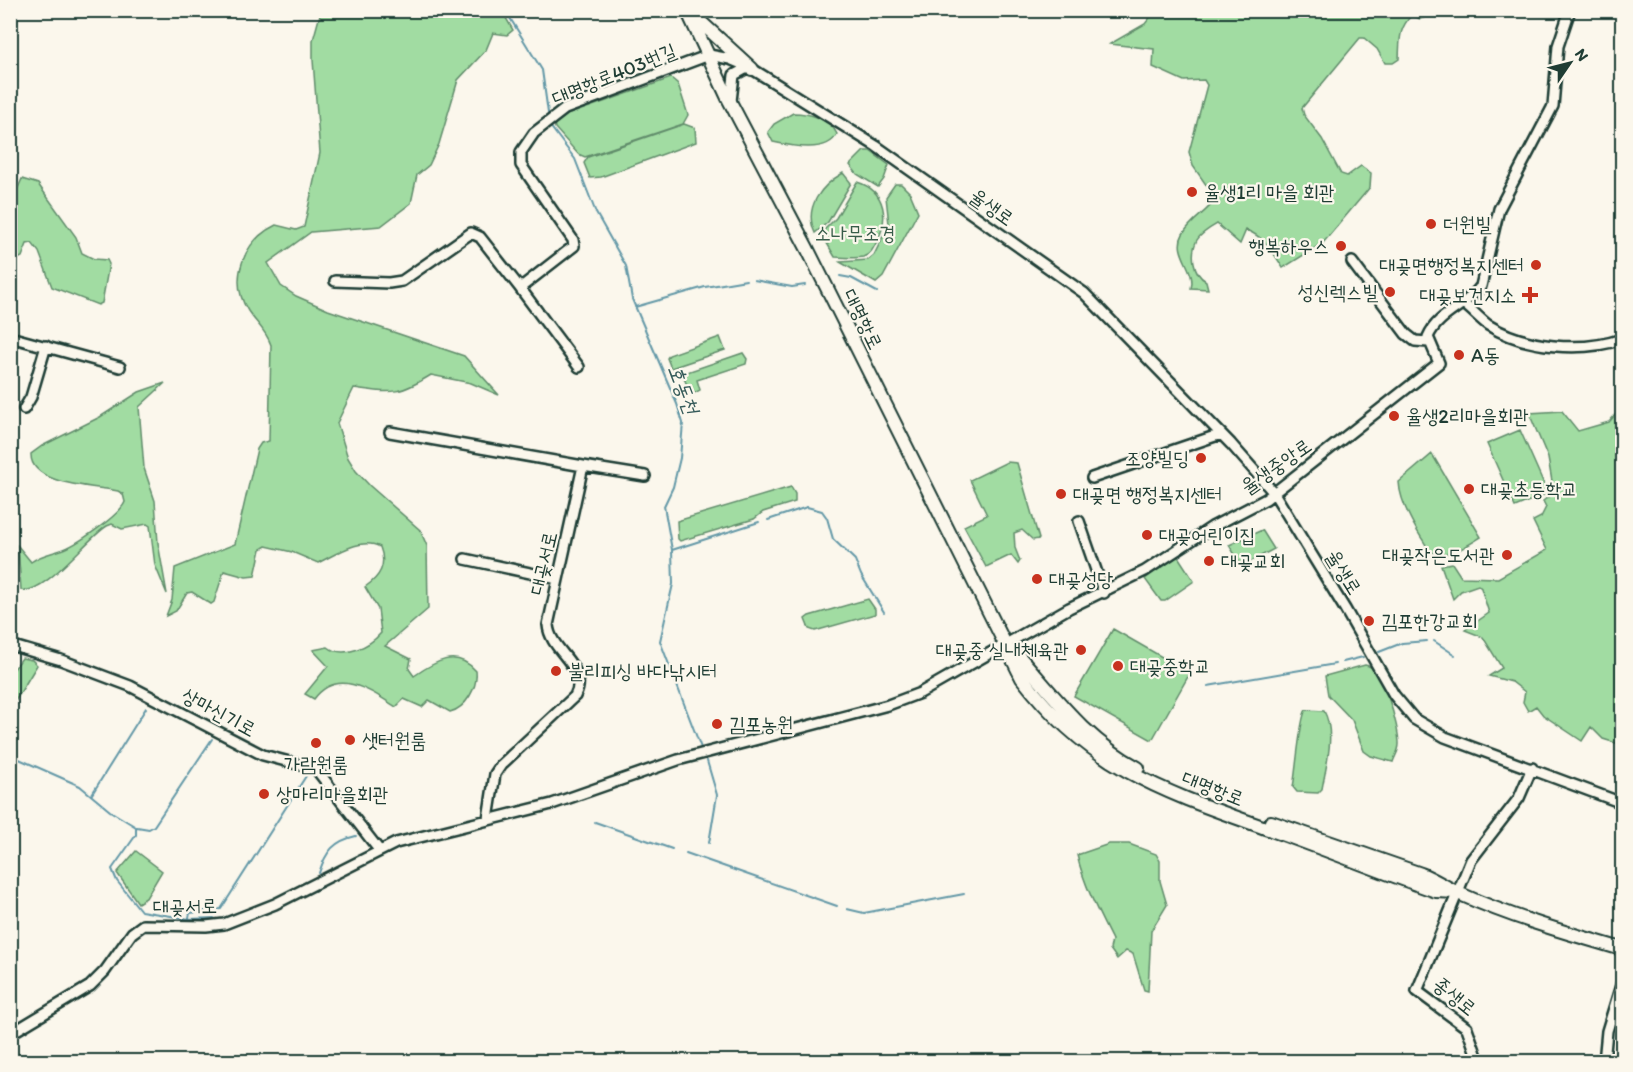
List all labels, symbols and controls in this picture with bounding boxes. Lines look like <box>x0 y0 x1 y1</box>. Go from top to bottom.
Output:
north arrow <box>1540 33 1600 93</box>
street label: 대명항로403번길 <box>548 38 680 110</box>
text: N <box>1571 45 1593 65</box>
place label: 율생1리 마을 회관 <box>1204 180 1335 204</box>
street label: 율생로 <box>965 183 1019 231</box>
marker: 율생1리 마을 회관 <box>1185 185 1199 199</box>
place label: 더원빌 <box>1443 212 1492 236</box>
marker: 더원빌 <box>1424 217 1438 231</box>
park label: 소나무조경 <box>815 221 895 245</box>
place label: 행복하우스 <box>1249 234 1329 258</box>
marker: 행복하우스 <box>1334 239 1348 253</box>
place label: 대곶면행정복지센터 <box>1379 253 1524 277</box>
marker: 대곶면행정복지센터 <box>1529 258 1543 272</box>
place label: 성신렉스빌 <box>1298 280 1379 304</box>
place label: 대곶보건지소 <box>1419 283 1516 307</box>
street label: 대명항로 <box>838 285 888 353</box>
marker: 성신렉스빌 <box>1383 285 1397 299</box>
marker: 대곶보건지소 <box>1521 286 1539 304</box>
place label: A동 <box>1471 343 1500 367</box>
marker: A동 <box>1452 348 1466 362</box>
water label: 호동천 <box>663 361 706 419</box>
place label: 율생2리마을회관 <box>1406 404 1529 428</box>
marker: 율생2리마을회관 <box>1387 409 1401 423</box>
street label: 율생중앙로 <box>1236 433 1316 499</box>
place label: 조양빌딩 <box>1125 446 1189 470</box>
marker: 조양빌딩 <box>1194 451 1208 465</box>
place label: 대곶초등학교 <box>1481 477 1578 501</box>
place label: 대곶면 행정복지센터 <box>1073 482 1222 506</box>
marker: 대곶초등학교 <box>1462 482 1476 496</box>
marker: 대곶면 행정복지센터 <box>1054 487 1068 501</box>
place label: 대곶어린이집 <box>1159 523 1256 547</box>
marker: 대곶어린이집 <box>1140 528 1154 542</box>
street label: 대곶서로 <box>524 529 562 597</box>
place label: 대곶작은도서관 <box>1382 543 1495 567</box>
street label: 율생로 <box>1321 545 1367 599</box>
marker: 대곶작은도서관 <box>1500 548 1514 562</box>
place label: 대곶교회 <box>1221 549 1285 573</box>
marker: 대곶교회 <box>1202 554 1216 568</box>
place label: 대곶성당 <box>1049 567 1113 591</box>
marker: 대곶성당 <box>1030 572 1044 586</box>
place label: 김포한강교회 <box>1381 609 1478 633</box>
marker: 김포한강교회 <box>1362 614 1376 628</box>
place label: 대곶중 실내체육관 <box>936 638 1069 662</box>
marker: 대곶중 실내체육관 <box>1074 643 1088 657</box>
place label: 대곶중학교 <box>1130 654 1210 678</box>
place label: 불리피싱 바다낚시터 <box>568 659 717 683</box>
marker: 대곶중학교 <box>1111 659 1125 673</box>
marker: 불리피싱 바다낚시터 <box>549 664 563 678</box>
street label: 상마신기로 <box>178 683 260 741</box>
place label: 김포농원 <box>729 712 793 736</box>
marker: 김포농원 <box>710 717 724 731</box>
place label: 샛터원룸 <box>362 728 426 752</box>
marker: 샛터원룸 <box>343 733 357 747</box>
marker: 가람원룸 <box>309 736 323 750</box>
place label: 가람원룸 <box>284 752 348 776</box>
street label: 대명항로 <box>1179 765 1247 811</box>
place label: 상마리마을회관 <box>276 782 389 806</box>
marker: 상마리마을회관 <box>257 787 271 801</box>
street label: 대곶서로 <box>153 893 217 919</box>
street label: 종생로 <box>1429 971 1481 1021</box>

